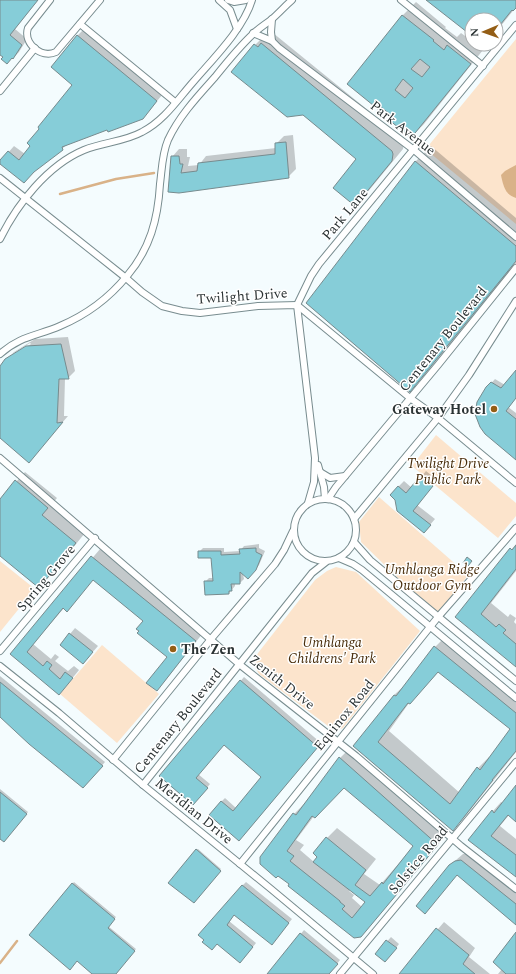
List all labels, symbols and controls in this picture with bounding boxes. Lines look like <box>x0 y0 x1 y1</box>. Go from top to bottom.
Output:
north arrow <box>464 12 504 52</box>
text: N <box>466 28 483 37</box>
street label: Park Avenue <box>366 96 441 161</box>
street label: Park Lane <box>317 183 373 245</box>
street label: Twilight Drive <box>196 282 288 310</box>
street label: Centenary Boulevard <box>394 282 492 396</box>
place label: Gateway Hotel <box>392 399 486 420</box>
marker: Gateway Hotel <box>489 404 499 414</box>
park label: Twilight Drive Public Park <box>407 453 489 490</box>
street label: Spring Grove <box>12 540 81 616</box>
park label: Umhlanga Ridge Outdoor Gym <box>384 559 480 596</box>
park label: Umhlanga Childrens' Park <box>288 632 376 669</box>
place label: The Zen <box>181 639 236 660</box>
marker: The Zen <box>168 644 178 654</box>
street label: Zenith Drive <box>244 649 320 715</box>
street label: Centenary Boulevard <box>129 664 227 778</box>
street label: Equinox Road <box>309 675 380 755</box>
street label: Meridian Drive <box>150 773 238 849</box>
street label: Solstice Road <box>383 821 453 899</box>

